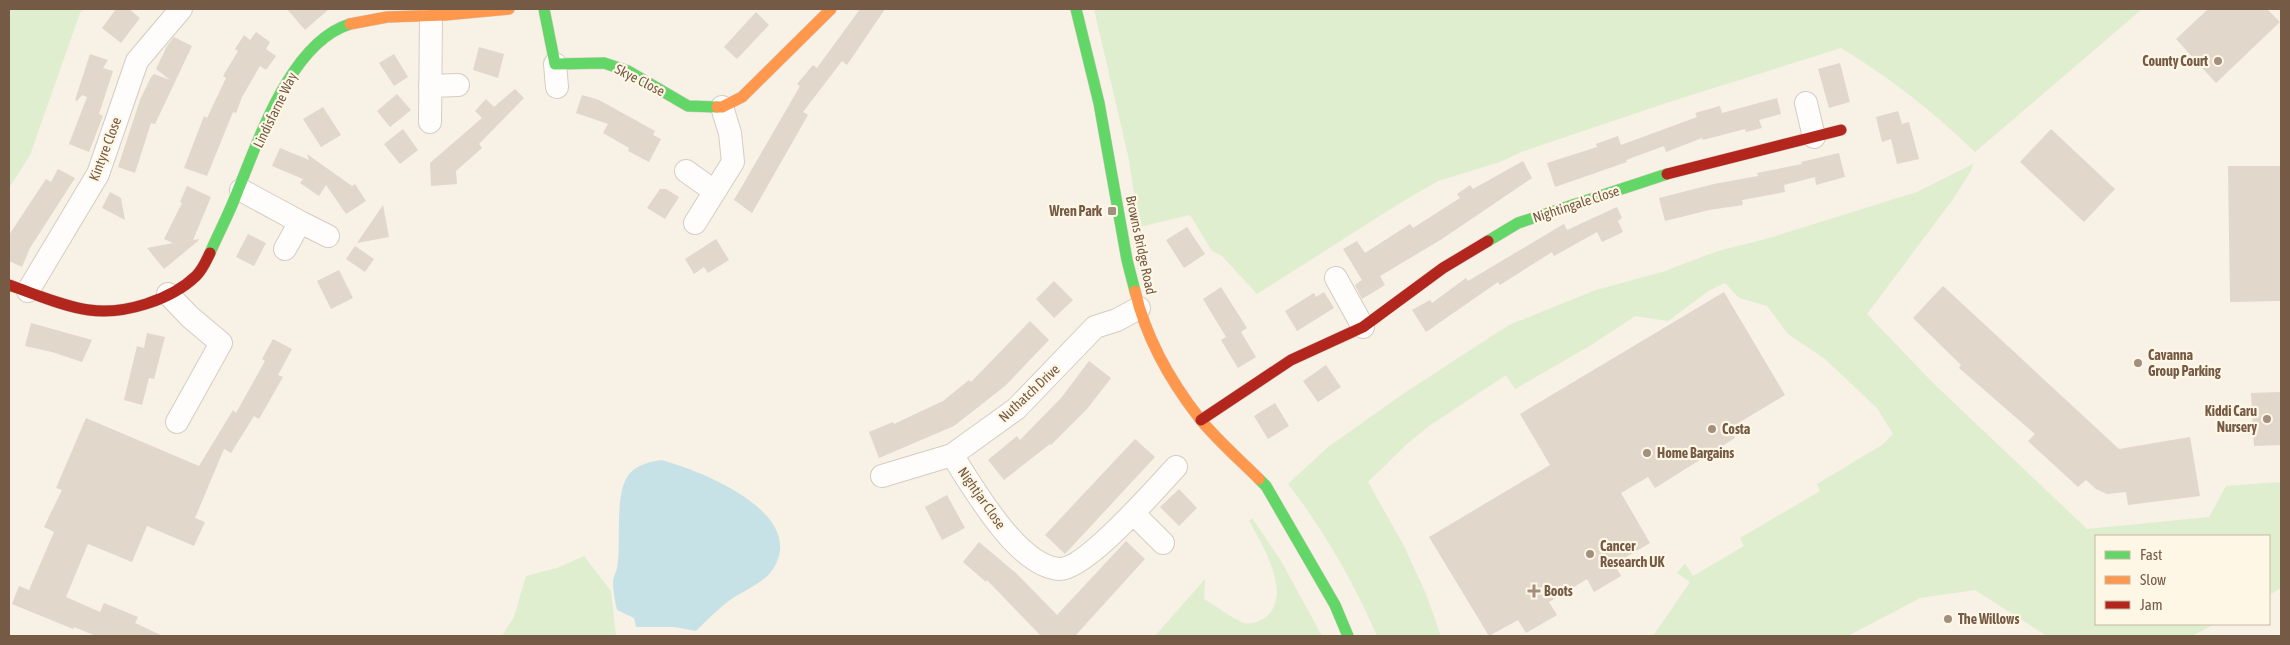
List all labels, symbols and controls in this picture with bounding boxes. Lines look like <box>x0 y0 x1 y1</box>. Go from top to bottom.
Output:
place label: County Court <box>2142 53 2208 69</box>
marker: County Court <box>2212 55 2224 67</box>
street label: Skye Close <box>612 61 668 99</box>
street label: Lindisfarne Way <box>250 70 300 150</box>
street label: Kintyre Close <box>86 115 124 183</box>
street label: Nightingale Close <box>1531 182 1621 226</box>
street label: Browns Bridge Road <box>1123 194 1159 296</box>
place label: Wren Park <box>1048 203 1103 219</box>
marker: Wren Park <box>1106 205 1118 217</box>
place label: Cavanna Group Parking <box>2148 347 2222 379</box>
marker: Cavanna Group Parking <box>2132 357 2144 369</box>
street label: Nuthatch Drive <box>995 361 1063 425</box>
place label: Kiddi Caru Nursery <box>2205 403 2257 435</box>
marker: Kiddi Caru Nursery <box>2261 413 2273 425</box>
place label: Costa <box>1722 421 1751 437</box>
marker: Costa <box>1706 423 1718 435</box>
place label: Home Bargains <box>1657 445 1734 461</box>
marker: Home Bargains <box>1641 447 1653 459</box>
street label: Nightjar Close <box>955 464 1009 532</box>
legend <box>2095 535 2270 625</box>
place label: Cancer Research UK <box>1600 538 1664 570</box>
text: Fast <box>2140 546 2162 563</box>
marker: Cancer Research UK <box>1584 548 1596 560</box>
text: Slow <box>2140 571 2166 588</box>
place label: Boots <box>1544 583 1573 599</box>
marker: Boots <box>1528 585 1540 597</box>
text: Jam <box>2140 596 2163 613</box>
place label: The Willows <box>1958 611 2019 627</box>
marker: The Willows <box>1942 613 1954 625</box>

